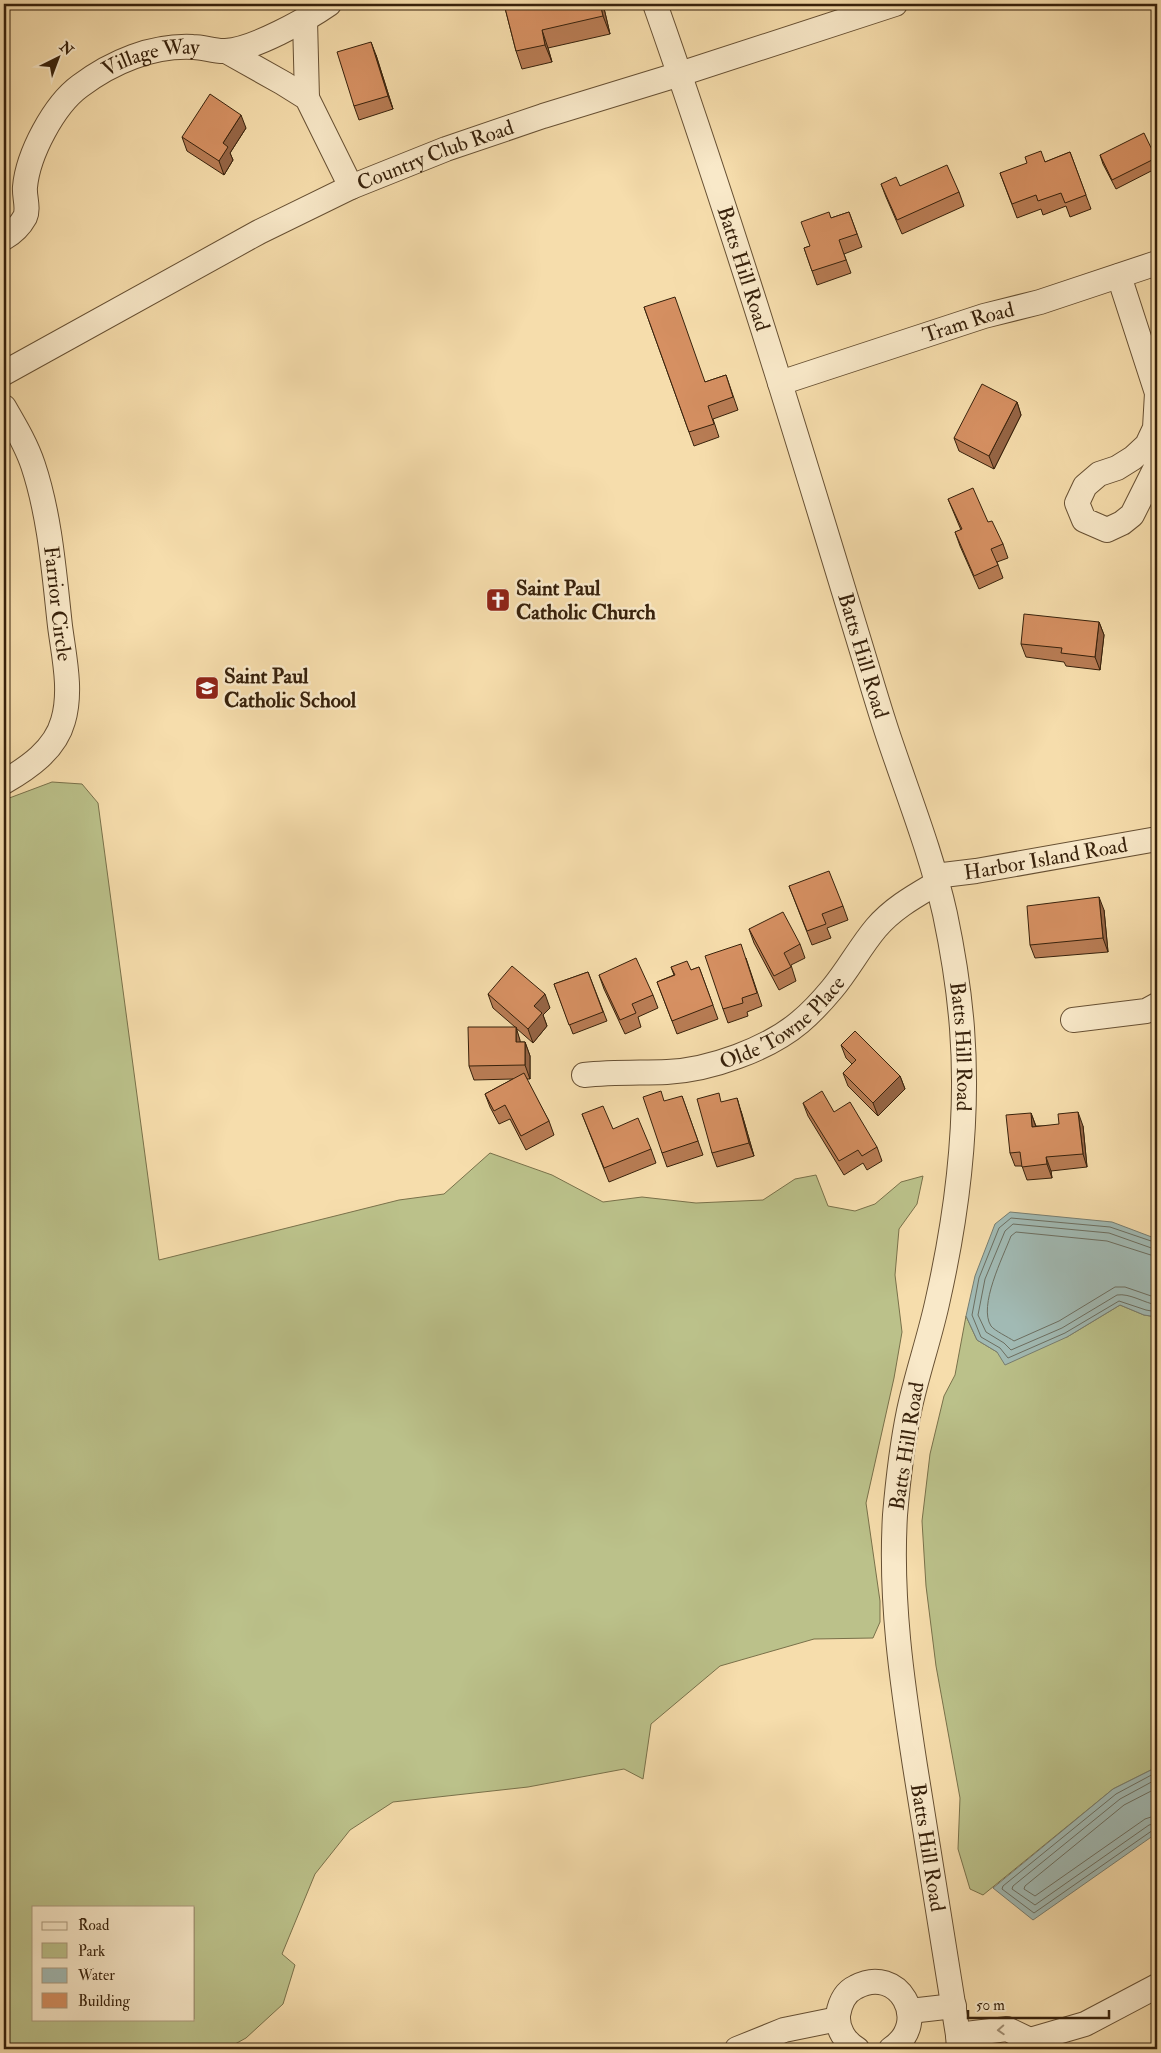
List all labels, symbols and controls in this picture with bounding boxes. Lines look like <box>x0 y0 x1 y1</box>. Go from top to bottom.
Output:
north arrow <box>32 32 82 82</box>
street label: Village Way <box>97 33 201 82</box>
text: N <box>55 38 77 60</box>
street label: Country Club Road <box>353 113 518 197</box>
street label: Batts Hill Road <box>711 203 776 335</box>
street label: Tram Road <box>919 295 1018 349</box>
street label: Farrior Circle <box>38 544 78 663</box>
place label: Saint Paul Catholic Church <box>516 575 656 626</box>
church icon: Saint Paul Catholic Church <box>485 587 511 613</box>
street label: Batts Hill Road <box>832 589 895 722</box>
place label: Saint Paul Catholic School <box>224 663 357 714</box>
school or university icon: Saint Paul Catholic School <box>194 675 220 701</box>
street label: Harbor Island Road <box>962 831 1130 886</box>
street label: Olde Towne Place <box>716 970 851 1075</box>
street label: Batts Hill Road <box>944 980 978 1112</box>
street label: Batts Hill Road <box>884 1379 931 1512</box>
street label: Batts Hill Road <box>904 1781 952 1914</box>
legend <box>32 1906 195 2020</box>
text: Road <box>78 1916 110 1935</box>
text: Park <box>78 1942 105 1961</box>
text: Water <box>77 1966 115 1985</box>
scale bar <box>968 1988 1110 2020</box>
text: Building <box>78 1992 130 2011</box>
text: 50 m <box>976 1996 1005 2015</box>
one-way arrow <box>996 2025 1004 2036</box>

